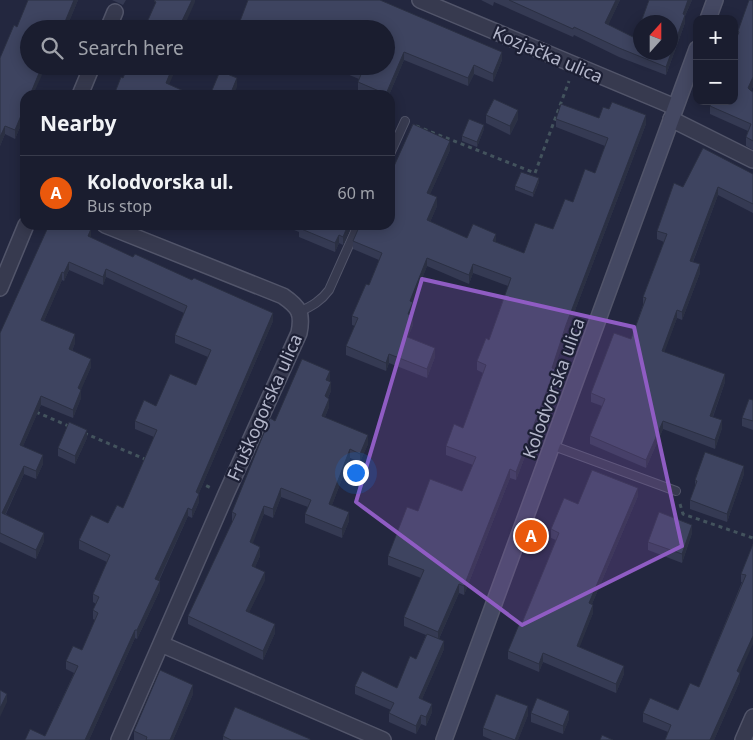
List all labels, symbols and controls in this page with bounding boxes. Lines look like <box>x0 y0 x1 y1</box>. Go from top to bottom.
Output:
north arrow <box>633 15 678 60</box>
map controls <box>693 15 738 105</box>
button: + <box>693 15 738 60</box>
search box <box>20 20 395 75</box>
street label: Kozjačka ulica <box>489 20 607 88</box>
icon: search <box>38 34 66 62</box>
text: Search here <box>78 35 184 61</box>
button: − <box>693 60 738 105</box>
text: Nearby <box>40 109 116 137</box>
text: Kolodvorska ul. <box>87 169 233 195</box>
text: A <box>50 182 62 204</box>
text: 60 m <box>338 182 375 204</box>
text: Bus stop <box>87 195 152 217</box>
street label: Kolodvorska ulica <box>516 314 590 462</box>
street label: Fruškogorska ulica <box>221 330 307 484</box>
your location <box>343 460 369 486</box>
pin: A <box>515 517 547 555</box>

